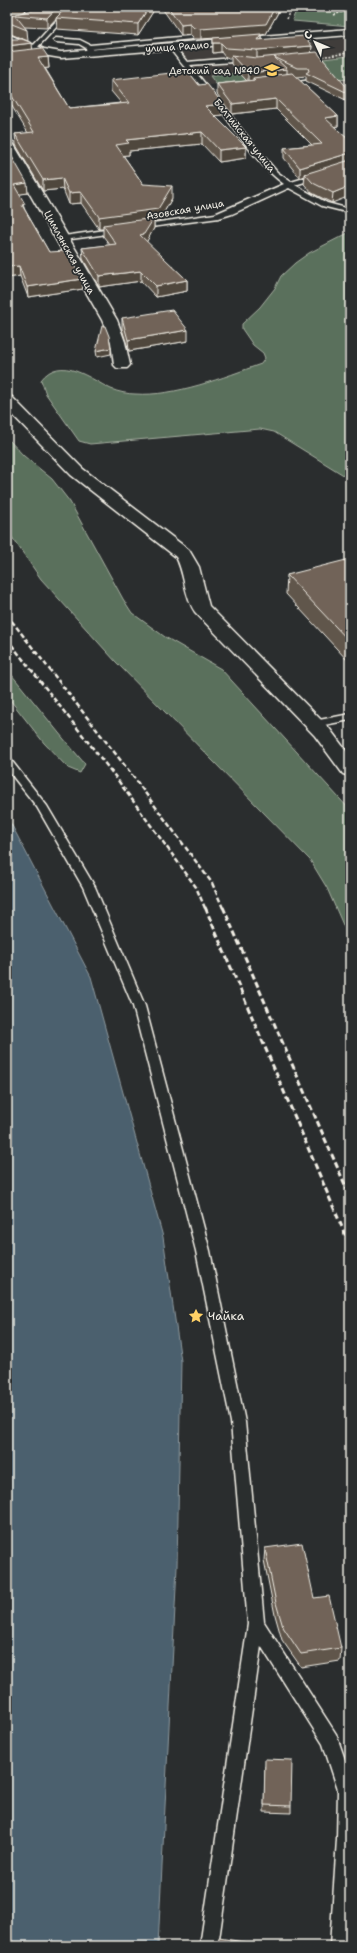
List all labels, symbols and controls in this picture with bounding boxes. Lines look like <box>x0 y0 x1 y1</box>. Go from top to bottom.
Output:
north arrow <box>295 22 335 62</box>
text: С <box>300 28 316 43</box>
street label: улица Радио <box>145 38 209 55</box>
school or university icon: Детский сад №40 <box>263 61 281 79</box>
place label: Детский сад №40 <box>169 64 260 77</box>
street label: Балтийская улица <box>211 96 279 175</box>
street label: Азовская улица <box>145 196 226 223</box>
street label: Цимлянская улица <box>41 208 98 297</box>
place icon: Чайка <box>187 1307 205 1325</box>
place label: Чайка <box>208 1308 245 1324</box>

